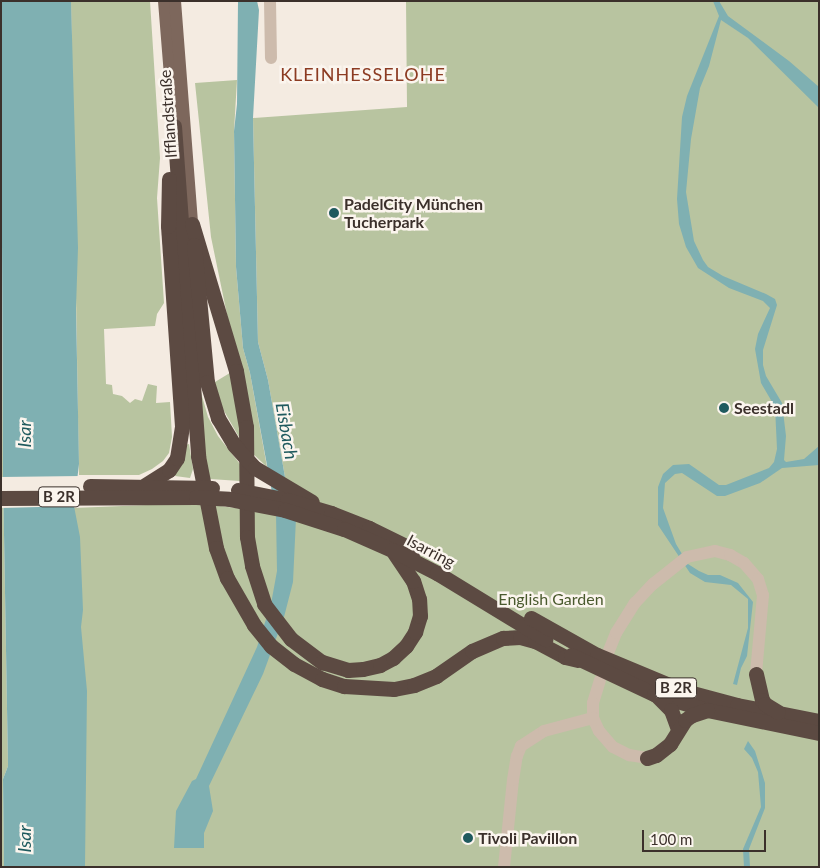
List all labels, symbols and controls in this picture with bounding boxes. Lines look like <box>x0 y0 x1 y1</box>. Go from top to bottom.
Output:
district label: KLEINHESSELOHE <box>278 63 448 85</box>
street label: Ifflandstraße <box>155 69 181 159</box>
place label: PadelCity München Tucherpark <box>344 194 484 232</box>
marker: PadelCity München Tucherpark <box>328 207 340 219</box>
place label: Seestadl <box>734 398 794 418</box>
water label: Eisbach <box>271 401 303 461</box>
marker: Seestadl <box>718 402 730 414</box>
water label: Isar <box>13 420 35 448</box>
road number: B 2R <box>38 484 80 510</box>
street label: Isarring <box>404 530 458 572</box>
park label: English Garden <box>498 589 604 609</box>
road number: B 2R <box>655 676 697 700</box>
scale bar <box>645 820 769 852</box>
water label: Isar <box>13 825 35 853</box>
place label: Tivoli Pavillon <box>478 828 577 848</box>
text: 100 m <box>650 830 692 848</box>
marker: Tivoli Pavillon <box>462 832 474 844</box>

